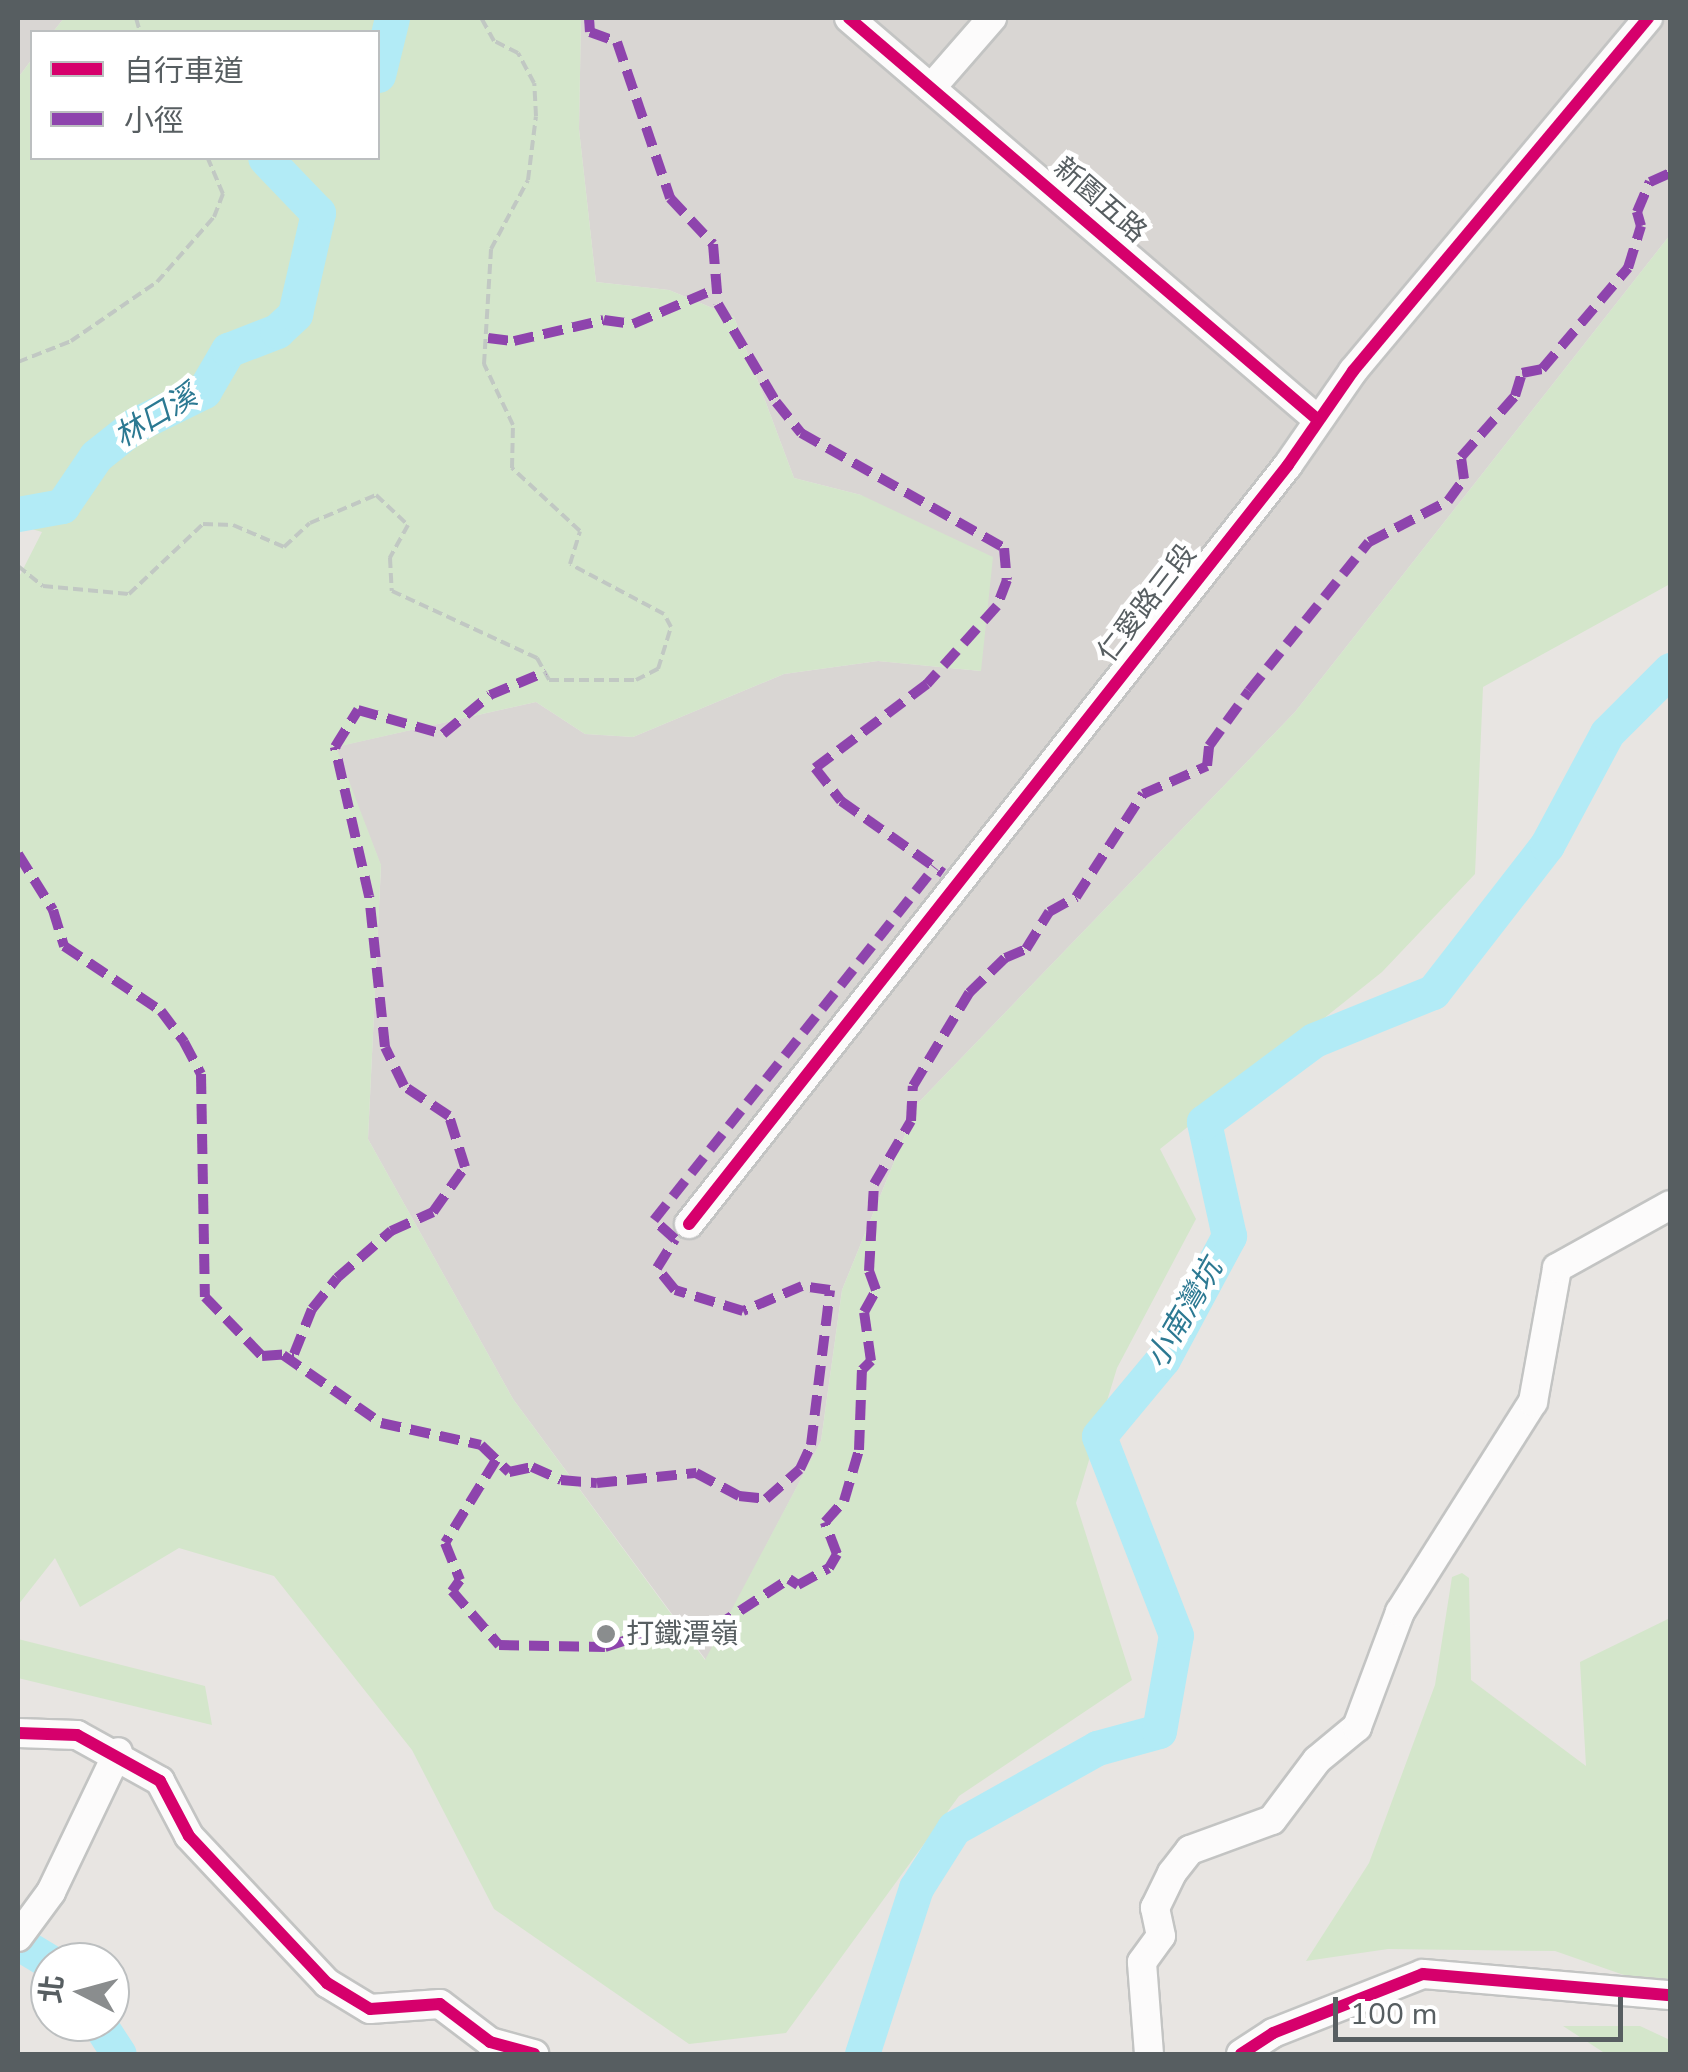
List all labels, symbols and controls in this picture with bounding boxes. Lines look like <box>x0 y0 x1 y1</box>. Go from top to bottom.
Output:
legend <box>30 30 380 160</box>
text: 自行車道 <box>124 51 244 92</box>
text: 小徑 <box>124 101 184 142</box>
street label: 新園五路 <box>1047 151 1153 249</box>
water label: 林口溪 <box>108 378 204 456</box>
street label: 仁愛路三段 <box>1091 537 1203 669</box>
water label: 小南灣坑 <box>1139 1253 1231 1375</box>
place label: 打鐵潭嶺 <box>626 1617 738 1651</box>
marker: 打鐵潭嶺 <box>595 1623 617 1645</box>
north arrow <box>30 1942 130 2042</box>
text: 北 <box>32 1973 73 2005</box>
scale bar <box>1338 1977 1628 2039</box>
text: 100 m <box>1350 1994 1437 2035</box>

